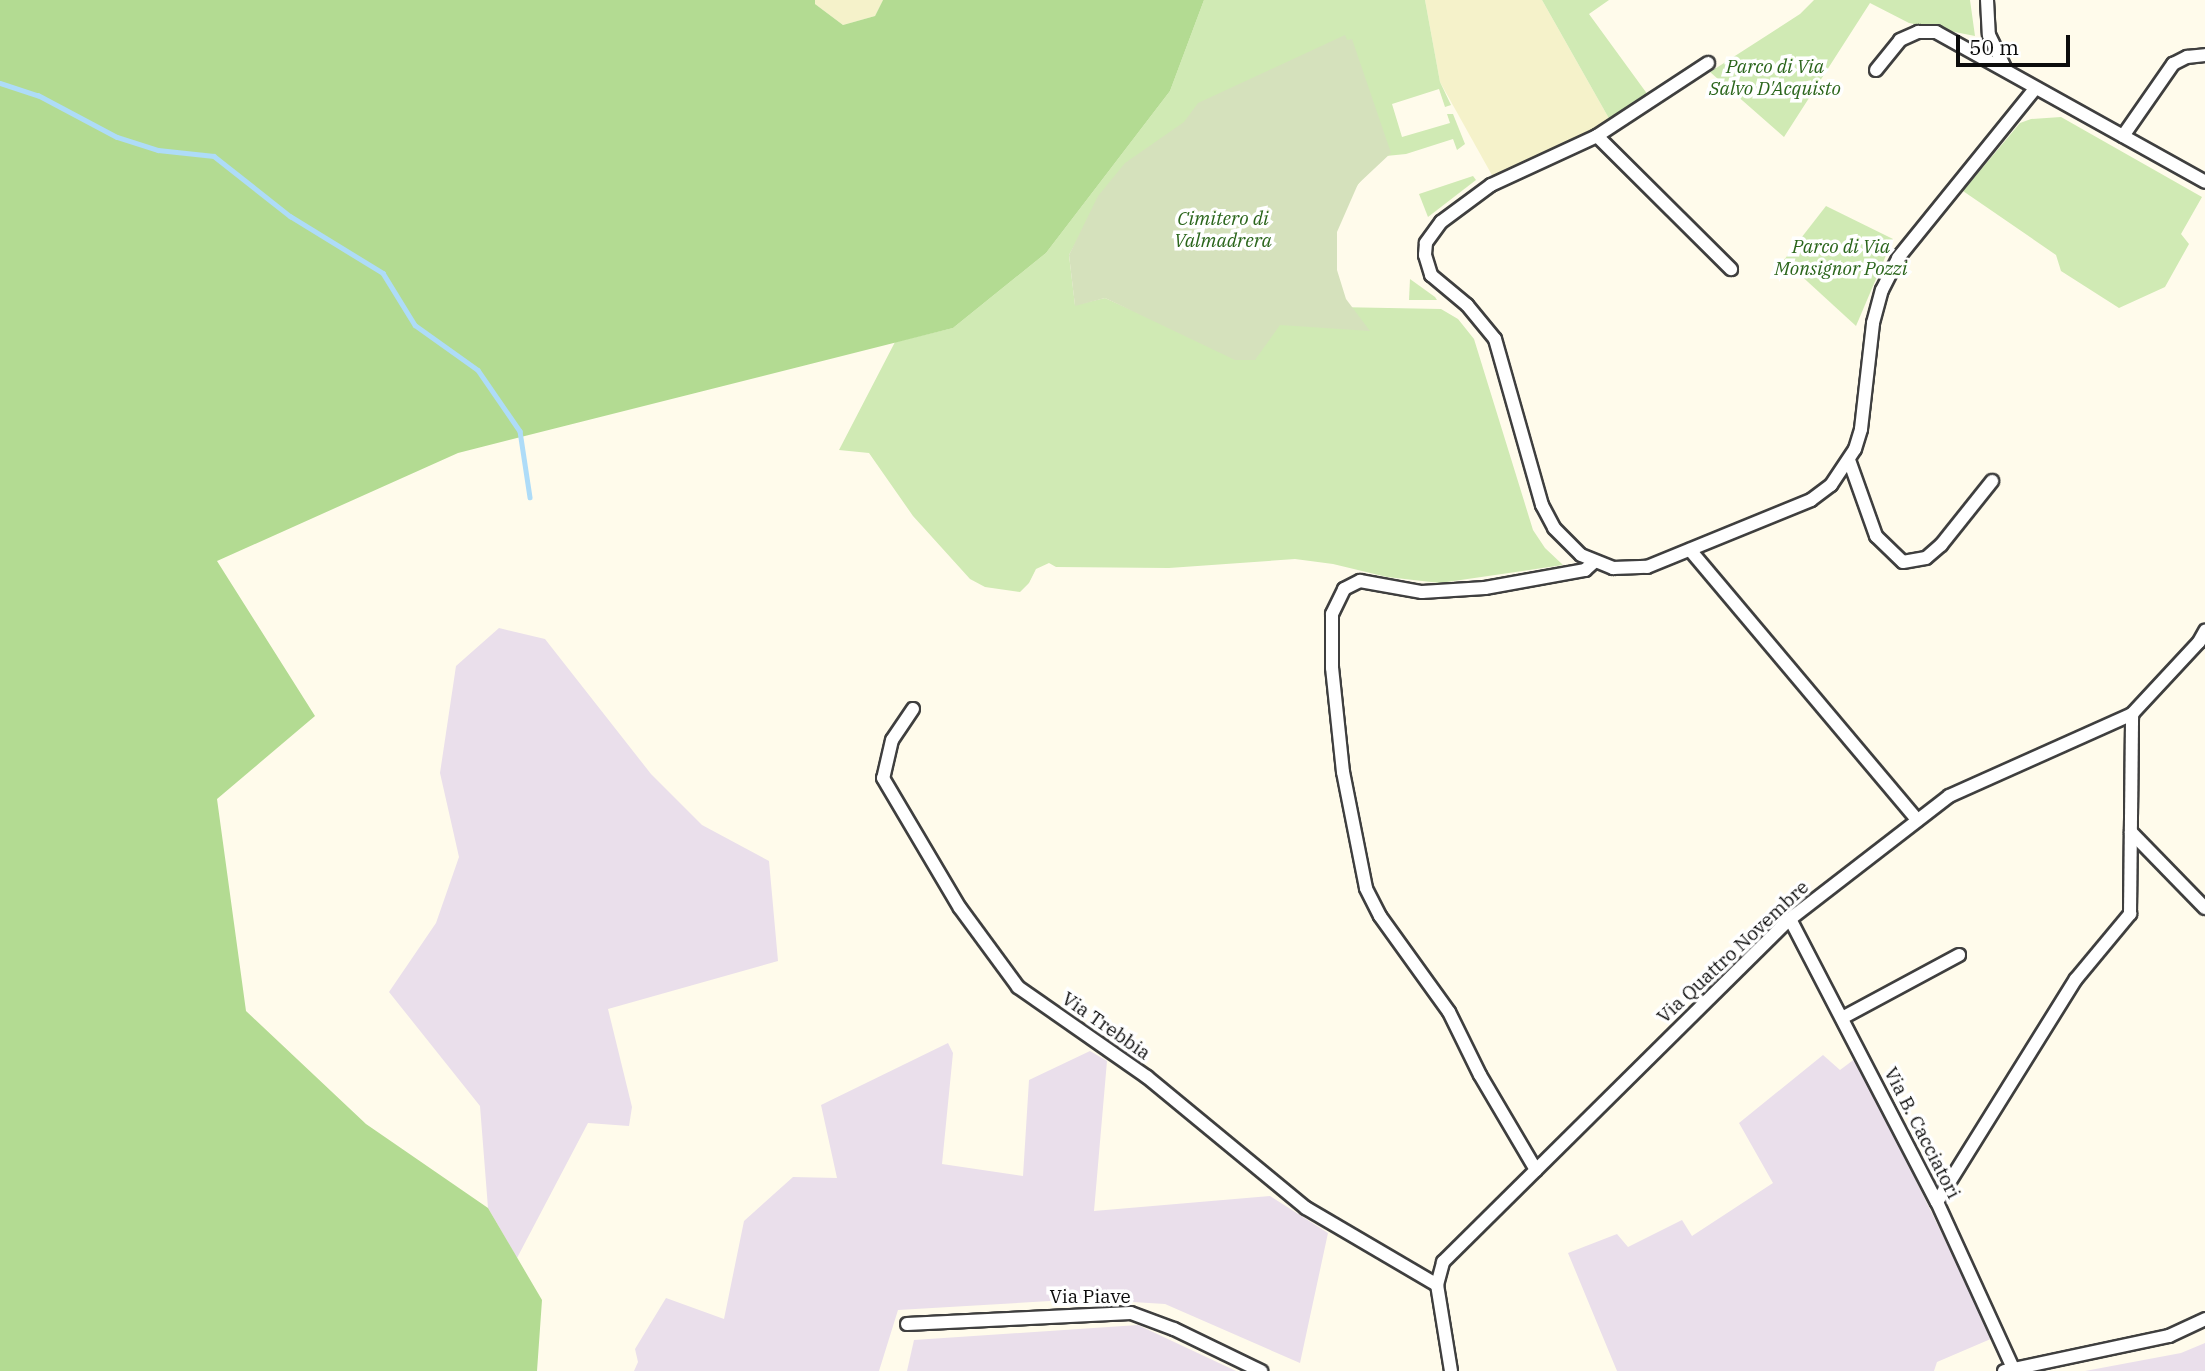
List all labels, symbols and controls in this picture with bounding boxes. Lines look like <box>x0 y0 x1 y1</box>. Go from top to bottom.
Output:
scale bar <box>1960 21 2074 65</box>
text: 50 m <box>1969 33 2019 61</box>
park label: Parco di Via Salvo D'Acquisto <box>1709 56 1841 100</box>
park label: Cimitero di Valmadrera <box>1174 208 1272 252</box>
park label: Parco di Via Monsignor Pozzi <box>1775 236 1907 280</box>
street label: Via Quattro Novembre <box>1653 876 1813 1028</box>
street label: Via Trebbia <box>1057 987 1155 1065</box>
street label: Via B. Cacciatori <box>1879 1063 1965 1203</box>
street label: Via Piave <box>1049 1286 1131 1308</box>

